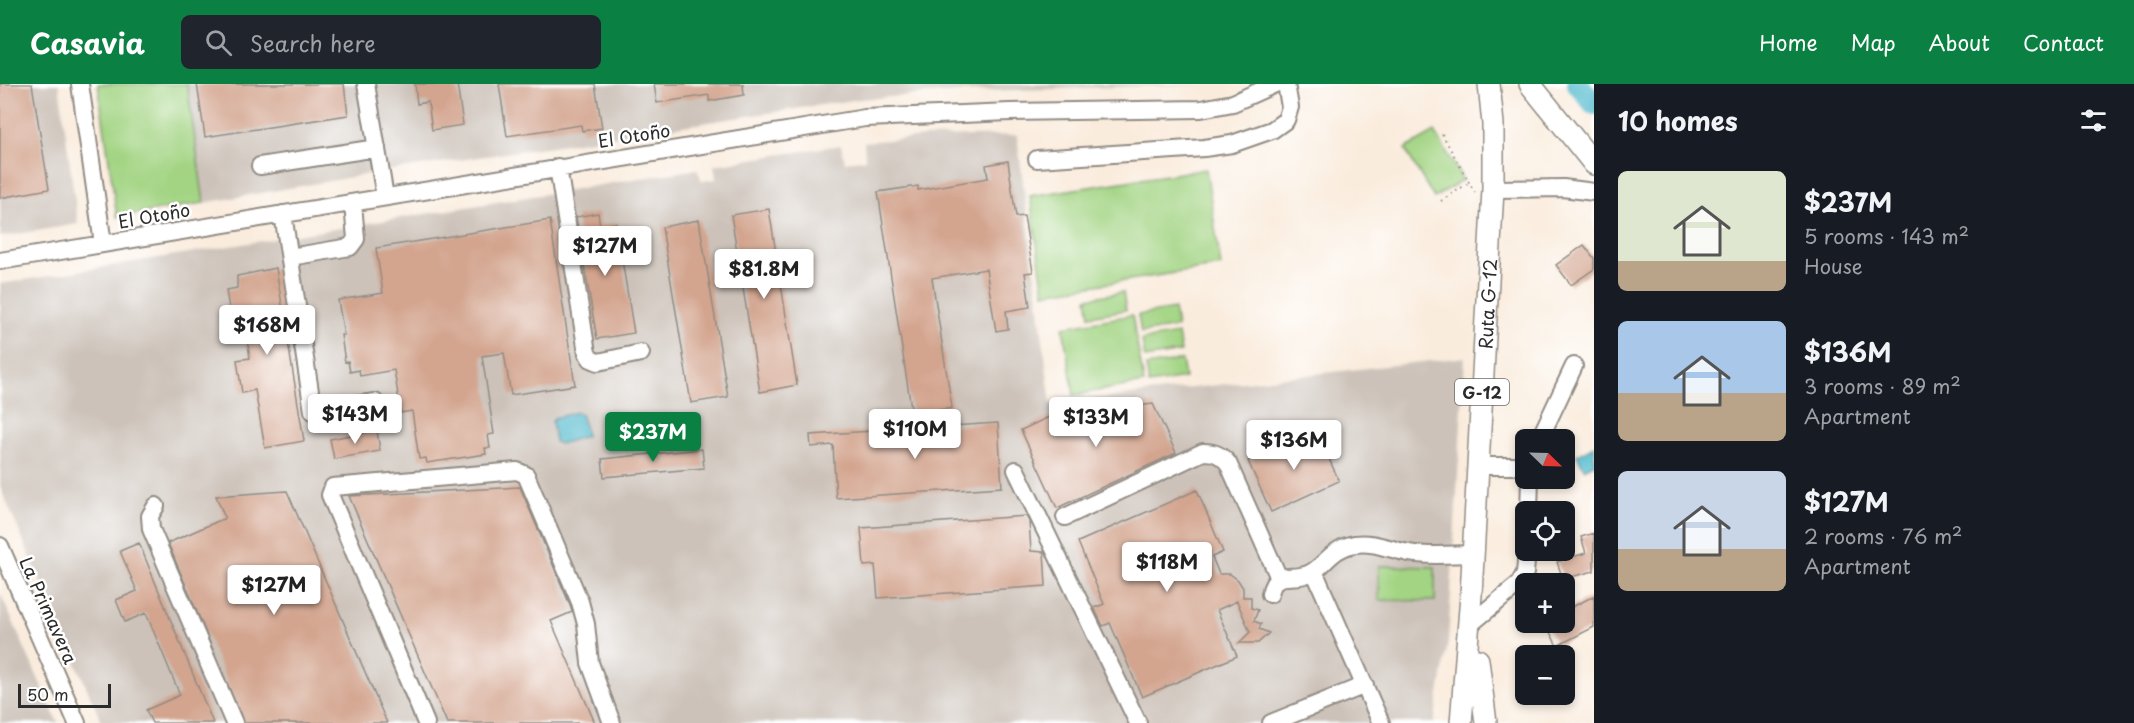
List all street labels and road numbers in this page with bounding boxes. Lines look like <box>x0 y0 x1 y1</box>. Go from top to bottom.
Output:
street label: El Otoño <box>596 116 672 154</box>
street label: El Otoño <box>116 195 192 235</box>
street label: Ruta G-12 <box>1471 258 1503 350</box>
road number: G-12 <box>1455 379 1509 405</box>
street label: La Primavera <box>13 552 85 668</box>

